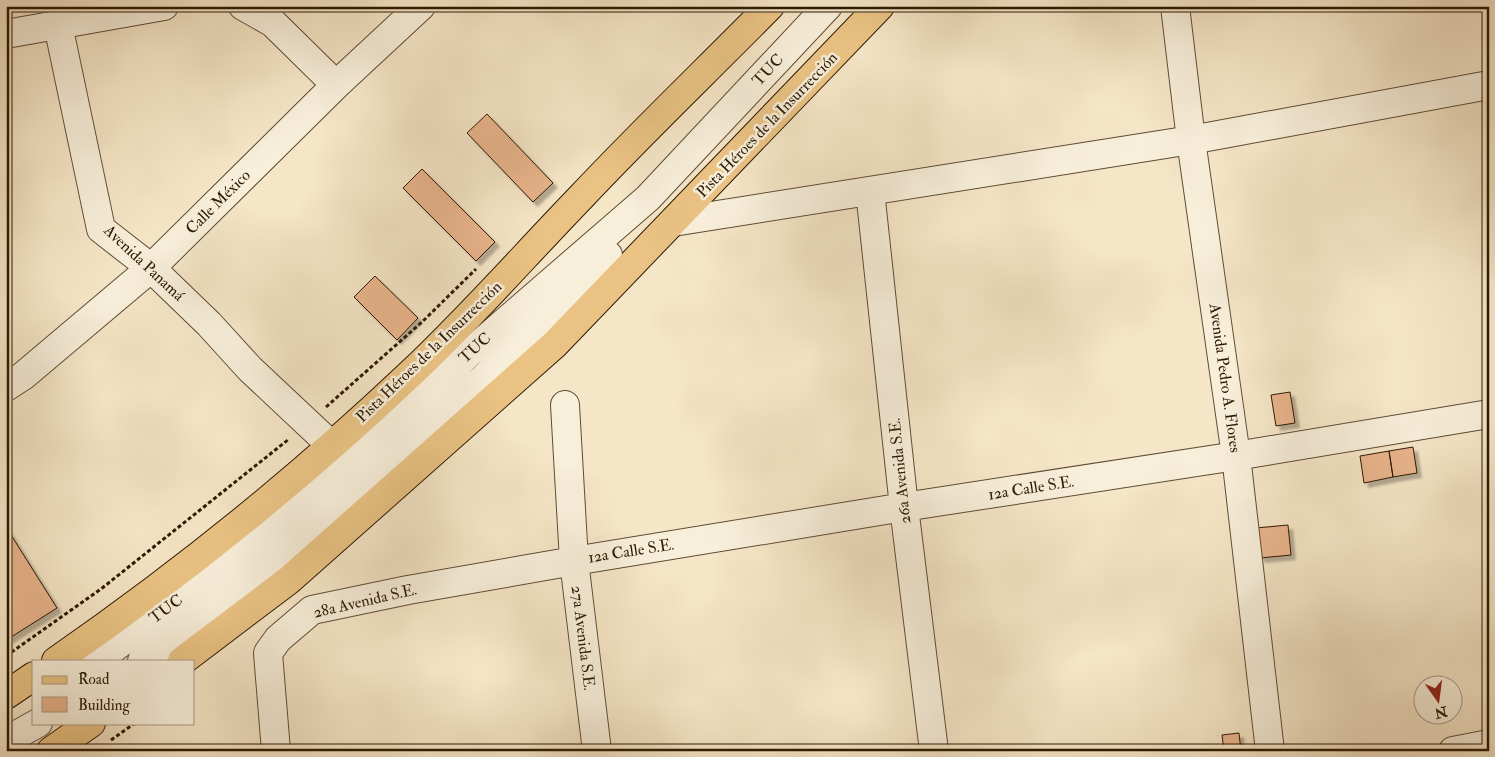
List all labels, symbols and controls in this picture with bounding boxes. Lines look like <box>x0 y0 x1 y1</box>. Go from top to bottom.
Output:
street label: Pista Héroes de la Insurrección <box>692 48 842 202</box>
street label: TUC <box>748 50 788 90</box>
street label: Calle México <box>181 165 255 239</box>
street label: Avenida Panamá <box>99 220 189 306</box>
street label: Pista Héroes de la Insurrección <box>352 277 506 427</box>
street label: Avenida Pedro A. Flores <box>1204 301 1245 454</box>
street label: TUC <box>455 328 495 368</box>
street label: 26a Avenida S.E. <box>885 417 915 525</box>
street label: 12a Calle S.E. <box>987 471 1075 505</box>
street label: 12a Calle S.E. <box>587 534 675 568</box>
street label: 28a Avenida S.E. <box>311 579 419 623</box>
street label: 27a Avenida S.E. <box>567 585 599 691</box>
street label: TUC <box>145 590 187 628</box>
legend <box>32 660 195 724</box>
text: Road <box>78 670 110 689</box>
north arrow <box>1412 674 1462 724</box>
text: Building <box>78 696 130 715</box>
text: N <box>1432 702 1450 722</box>

